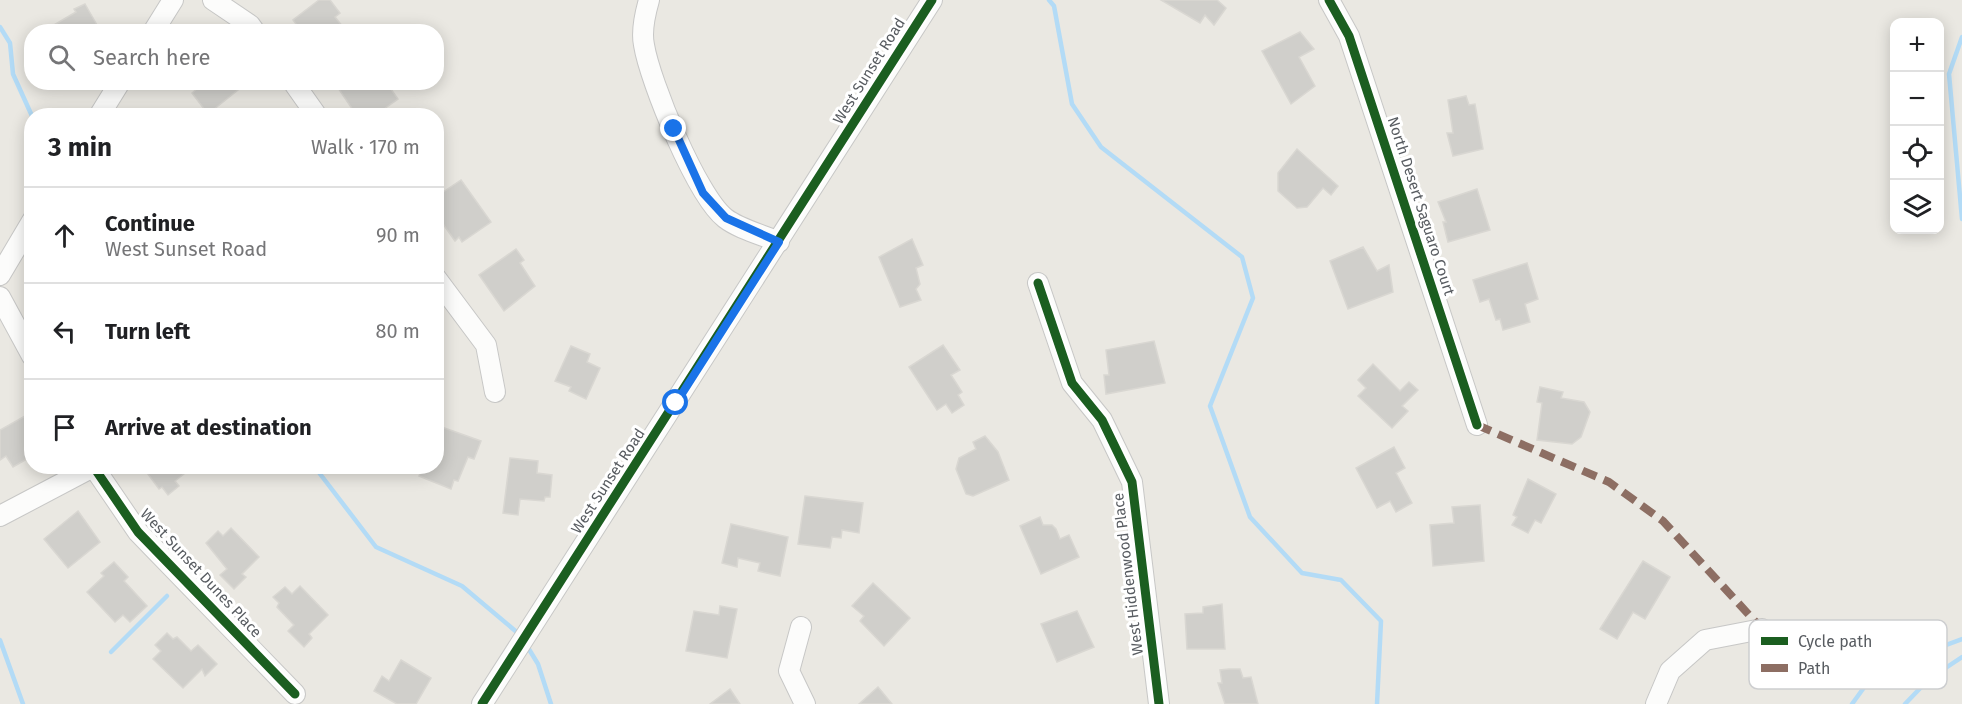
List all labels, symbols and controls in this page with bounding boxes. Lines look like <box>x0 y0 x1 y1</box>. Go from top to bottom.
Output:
street label: West Sunset Road <box>829 15 909 127</box>
map controls <box>1890 18 1944 234</box>
button: + <box>1890 18 1944 72</box>
search box <box>24 24 444 90</box>
icon: search <box>45 41 78 74</box>
text: Search here <box>93 44 211 71</box>
button: − <box>1890 72 1944 126</box>
street label: North Desert Saguaro Court <box>1384 114 1459 298</box>
route end <box>660 115 686 141</box>
button: locate <box>1890 126 1944 180</box>
text: 3 min <box>48 132 112 163</box>
text: Walk · 170 m <box>311 135 420 159</box>
button: layers <box>1890 180 1944 234</box>
text: Continue <box>105 210 195 237</box>
icon: ahead <box>48 219 81 252</box>
text: 90 m <box>376 223 420 247</box>
text: West Sunset Road <box>105 237 267 261</box>
icon: left <box>48 315 81 348</box>
text: Turn left <box>105 318 190 345</box>
text: 80 m <box>375 319 420 343</box>
route start <box>662 389 688 415</box>
icon: arrive <box>48 411 81 444</box>
text: Arrive at destination <box>105 414 312 441</box>
street label: West Sunset Road <box>567 425 649 537</box>
street label: West Hiddenwood Place <box>1109 492 1147 656</box>
street label: West Sunset Dunes Place <box>137 505 265 641</box>
legend <box>1749 620 1947 689</box>
text: Cycle path <box>1798 632 1872 651</box>
text: Path <box>1798 659 1830 678</box>

